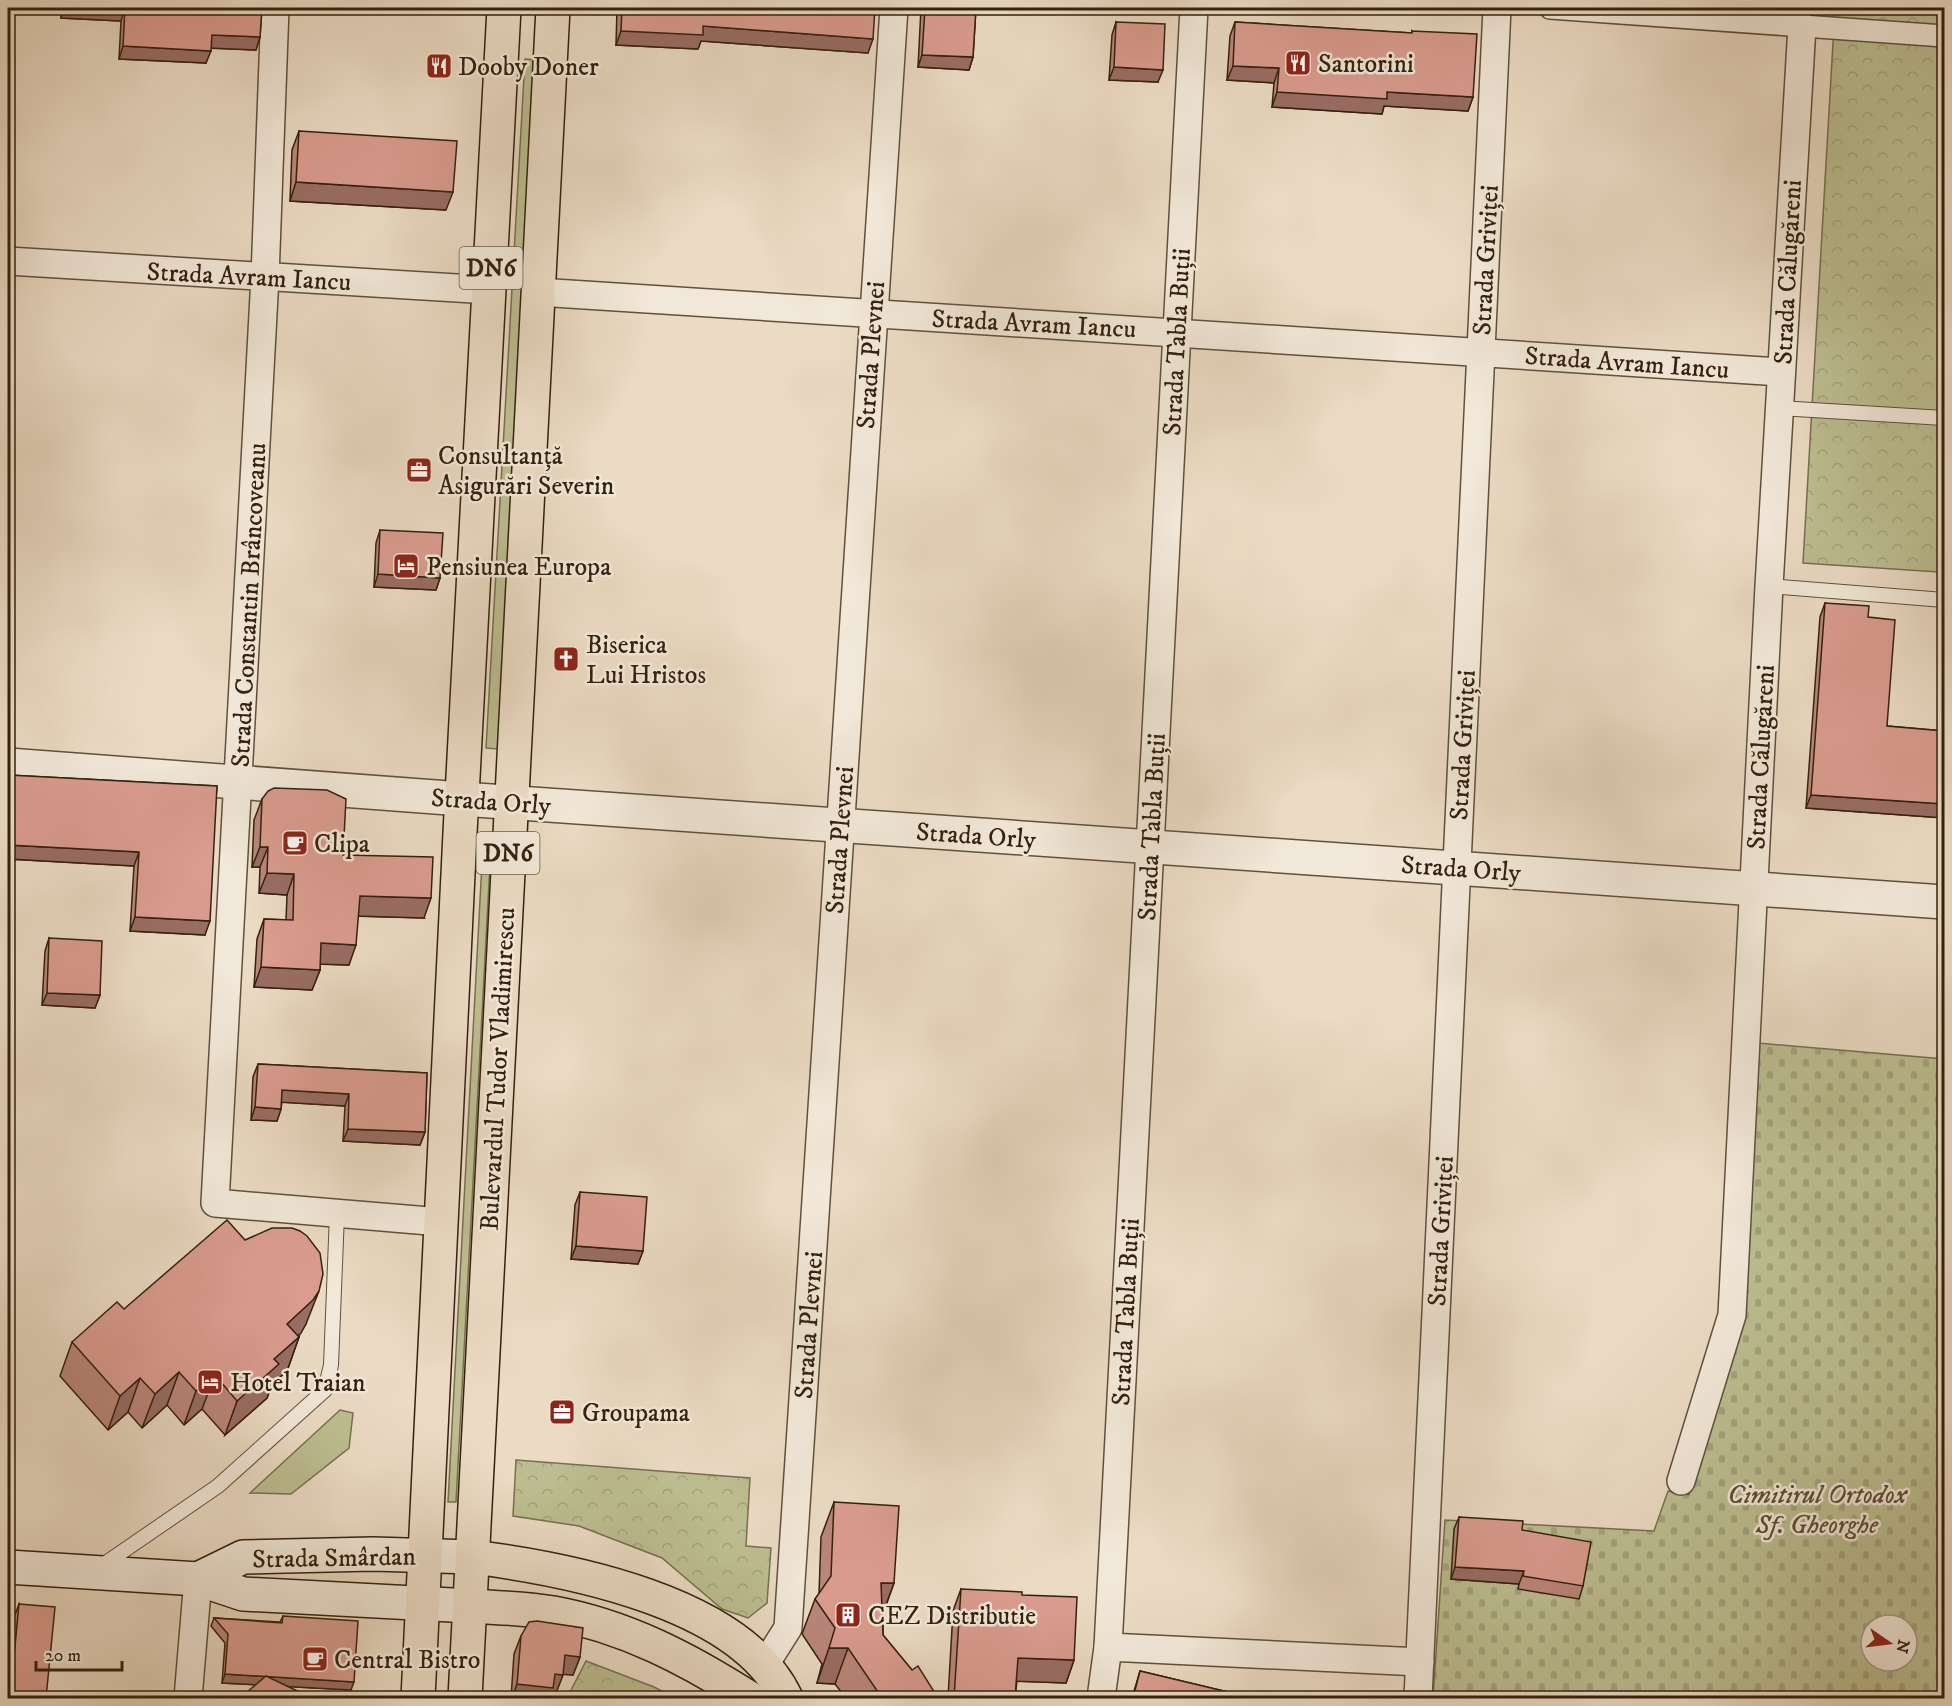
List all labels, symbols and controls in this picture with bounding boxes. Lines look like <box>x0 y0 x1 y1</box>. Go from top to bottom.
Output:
restaurant icon: Santorini <box>1283 48 1313 78</box>
place label: Santorini <box>1318 48 1414 81</box>
restaurant icon: Dooby Doner <box>424 51 454 81</box>
place label: Dooby Doner <box>458 51 599 84</box>
street label: Strada Călugăreni <box>1767 179 1810 365</box>
street label: Strada Griviței <box>1466 184 1507 336</box>
road number: DN6 <box>460 247 522 289</box>
street label: Strada Tabla Buții <box>1156 247 1199 437</box>
street label: Strada Avram Iancu <box>146 256 352 299</box>
street label: Strada Plevnei <box>850 280 893 430</box>
street label: Strada Avram Iancu <box>931 303 1137 346</box>
street label: Strada Avram Iancu <box>1524 340 1730 387</box>
place label: Consultanță Asigurări Severin <box>438 440 615 503</box>
street label: Strada Constantin Brâncoveanu <box>225 442 274 768</box>
office icon: Consultanță Asigurări Severin <box>404 455 434 485</box>
hotel icon: Pensiunea Europa <box>391 551 421 581</box>
place label: Pensiunea Europa <box>426 551 611 584</box>
place label: Biserica Lui Hristos <box>586 629 706 692</box>
church icon: Biserica Lui Hristos <box>551 644 581 674</box>
street label: Strada Călugăreni <box>1740 664 1783 850</box>
street label: Strada Griviței <box>1443 669 1484 821</box>
street label: Strada Tabla Buții <box>1131 732 1174 922</box>
street label: Strada Plevnei <box>819 765 862 915</box>
street label: Strada Orly <box>430 782 553 823</box>
street label: Strada Orly <box>915 816 1038 857</box>
cafe icon: Clipa <box>280 828 310 858</box>
place label: Clipa <box>314 828 370 861</box>
road number: DN6 <box>476 832 540 874</box>
street label: Strada Orly <box>1400 849 1523 890</box>
street label: Bulevardul Tudor Vladimirescu <box>474 906 523 1232</box>
street label: Strada Griviței <box>1421 1155 1462 1307</box>
street label: Strada Tabla Buții <box>1105 1217 1148 1407</box>
street label: Strada Plevnei <box>788 1250 831 1400</box>
hotel icon: Hotel Traian <box>195 1367 225 1397</box>
place label: Hotel Traian <box>230 1367 366 1400</box>
office icon: Groupama <box>547 1397 577 1427</box>
place label: Groupama <box>582 1397 690 1430</box>
park label: Cimitirul Ortodox Sf. Gheorghe <box>1727 1479 1909 1542</box>
street label: Strada Smârdan <box>252 1541 417 1576</box>
building icon: CEZ Distributie <box>833 1600 863 1630</box>
place label: CEZ Distributie <box>868 1600 1036 1633</box>
north arrow <box>1859 1613 1919 1673</box>
scale bar <box>36 1634 122 1672</box>
text: N <box>1891 1638 1914 1655</box>
cafe icon: Central Bistro <box>300 1644 330 1674</box>
place label: Central Bistro <box>334 1644 480 1677</box>
text: 20 m <box>45 1645 81 1667</box>

